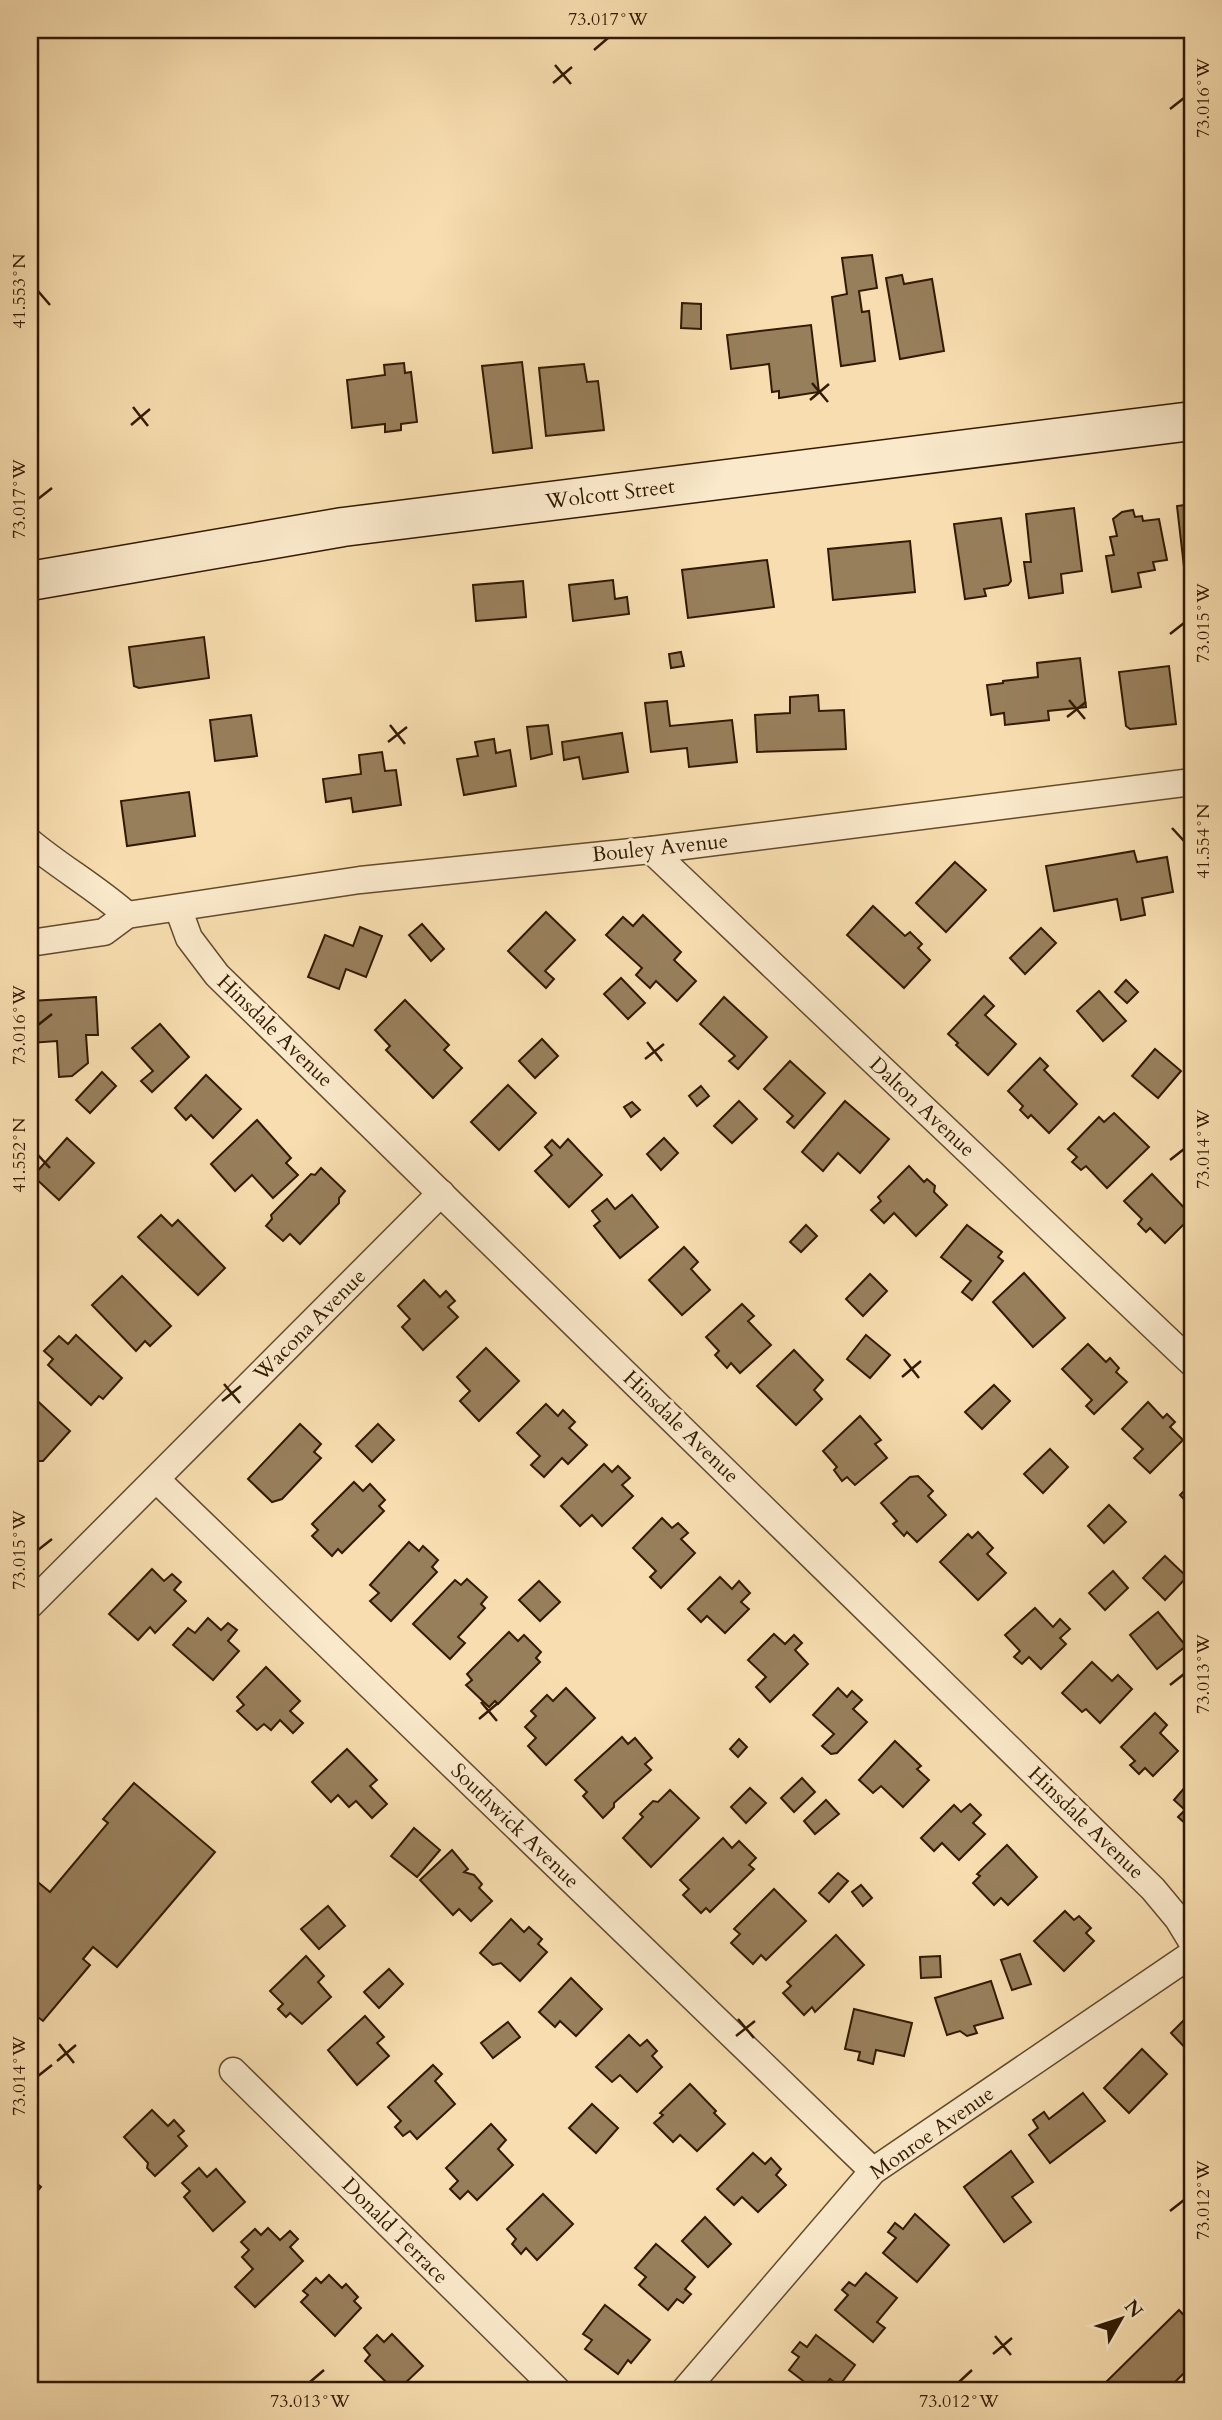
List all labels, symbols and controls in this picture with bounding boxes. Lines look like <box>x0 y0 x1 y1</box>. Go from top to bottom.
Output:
text: 73.017°W <box>568 7 648 32</box>
text: 73.016°W <box>1191 58 1216 138</box>
text: 41.553°N <box>7 253 32 329</box>
text: 73.017°W <box>7 459 32 539</box>
street label: Wolcott Street <box>543 472 677 516</box>
text: 73.015°W <box>1191 583 1216 663</box>
text: 41.554°N <box>1191 803 1216 879</box>
street label: Bouley Avenue <box>590 826 730 870</box>
street label: Hinsdale Avenue <box>211 968 339 1094</box>
text: 73.016°W <box>7 985 32 1065</box>
street label: Dalton Avenue <box>863 1050 981 1164</box>
text: 73.014°W <box>1191 1109 1216 1189</box>
text: 41.552°N <box>7 1117 32 1193</box>
street label: Wacona Avenue <box>247 1262 373 1388</box>
street label: Hinsdale Avenue <box>617 1364 745 1490</box>
text: 73.015°W <box>7 1510 32 1590</box>
text: 73.013°W <box>1191 1634 1216 1714</box>
street label: Southwick Avenue <box>444 1757 586 1895</box>
street label: Hinsdale Avenue <box>1022 1760 1150 1886</box>
text: 73.014°W <box>7 2036 32 2116</box>
street label: Monroe Avenue <box>864 2079 1000 2187</box>
text: 73.012°W <box>1191 2160 1216 2240</box>
street label: Donald Terrace <box>335 2171 455 2291</box>
north arrow <box>1086 2284 1156 2354</box>
text: N <box>1118 2294 1149 2324</box>
text: 73.013°W <box>270 2389 350 2414</box>
text: 73.012°W <box>919 2389 999 2414</box>

